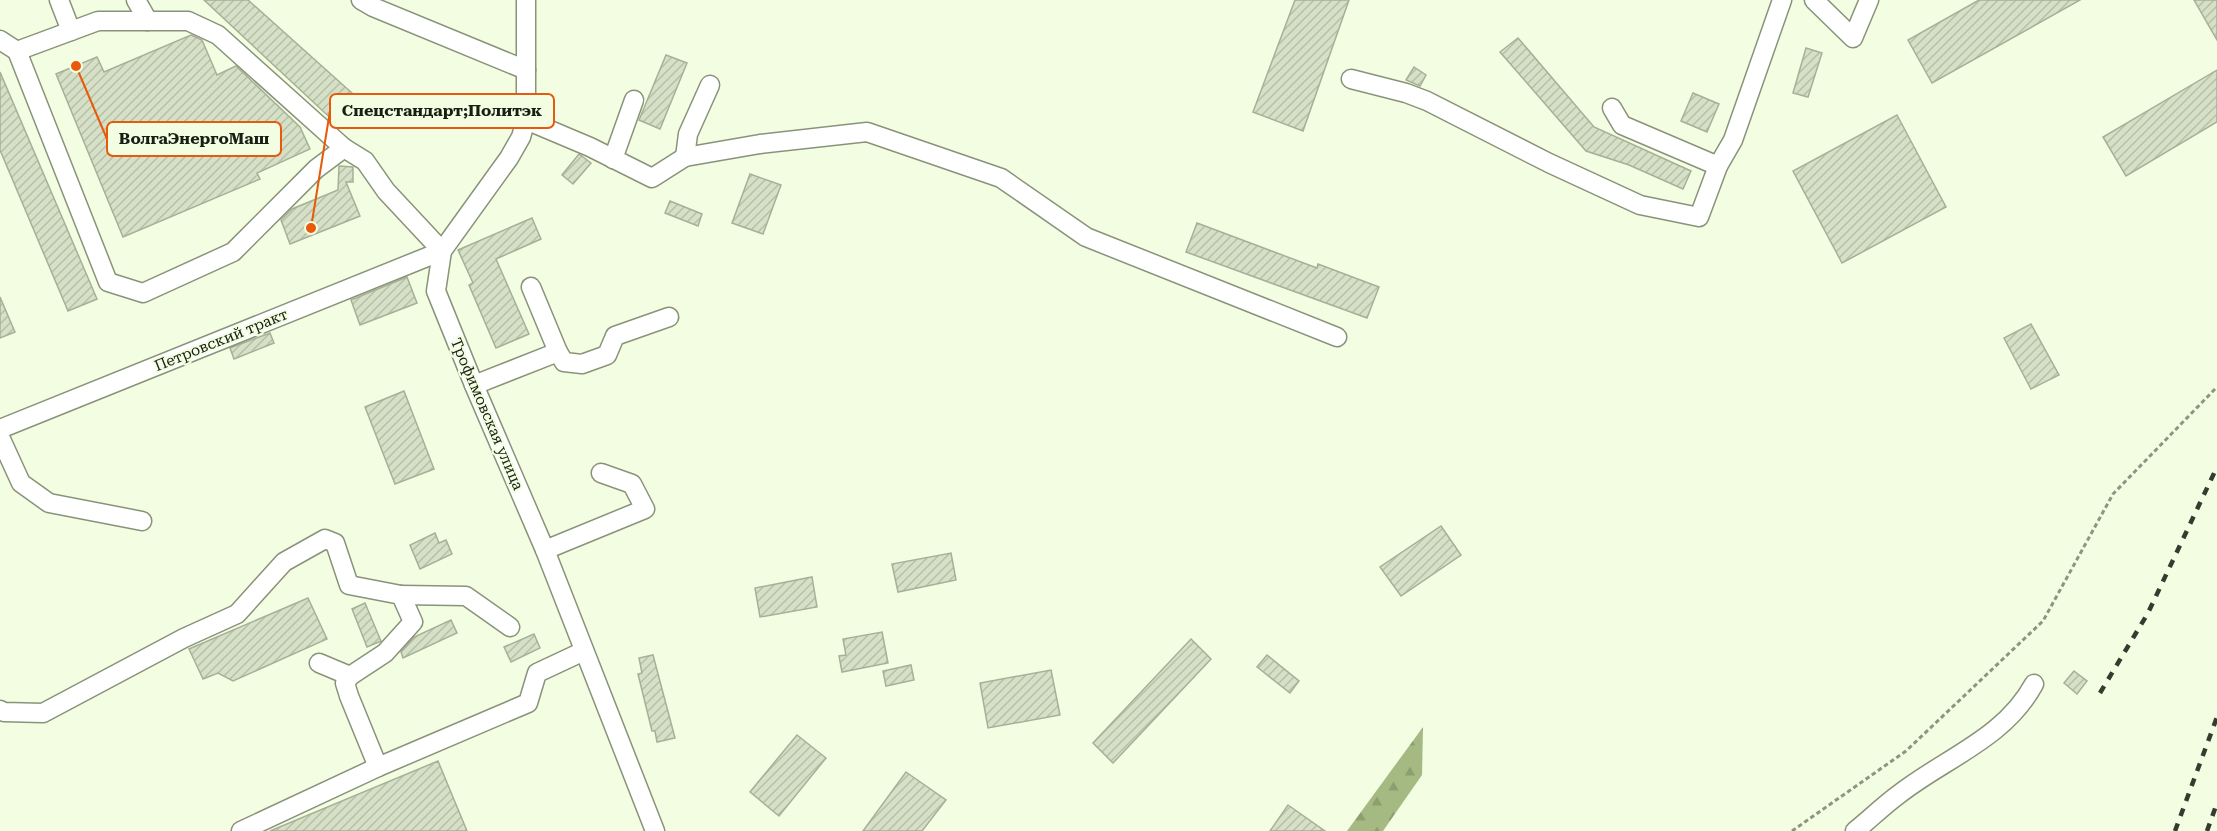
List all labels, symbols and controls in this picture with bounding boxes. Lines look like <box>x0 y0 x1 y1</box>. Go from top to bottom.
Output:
callout: Спецстандарт;Политэк <box>330 94 554 128</box>
text: Спецстандарт;Политэк <box>342 101 542 120</box>
callout: ВолгаЭнергоМаш <box>107 122 281 156</box>
text: ВолгаЭнергоМаш <box>119 129 270 148</box>
street label: Петровский тракт <box>152 305 290 375</box>
street label: Трофимовская улица <box>447 335 527 493</box>

